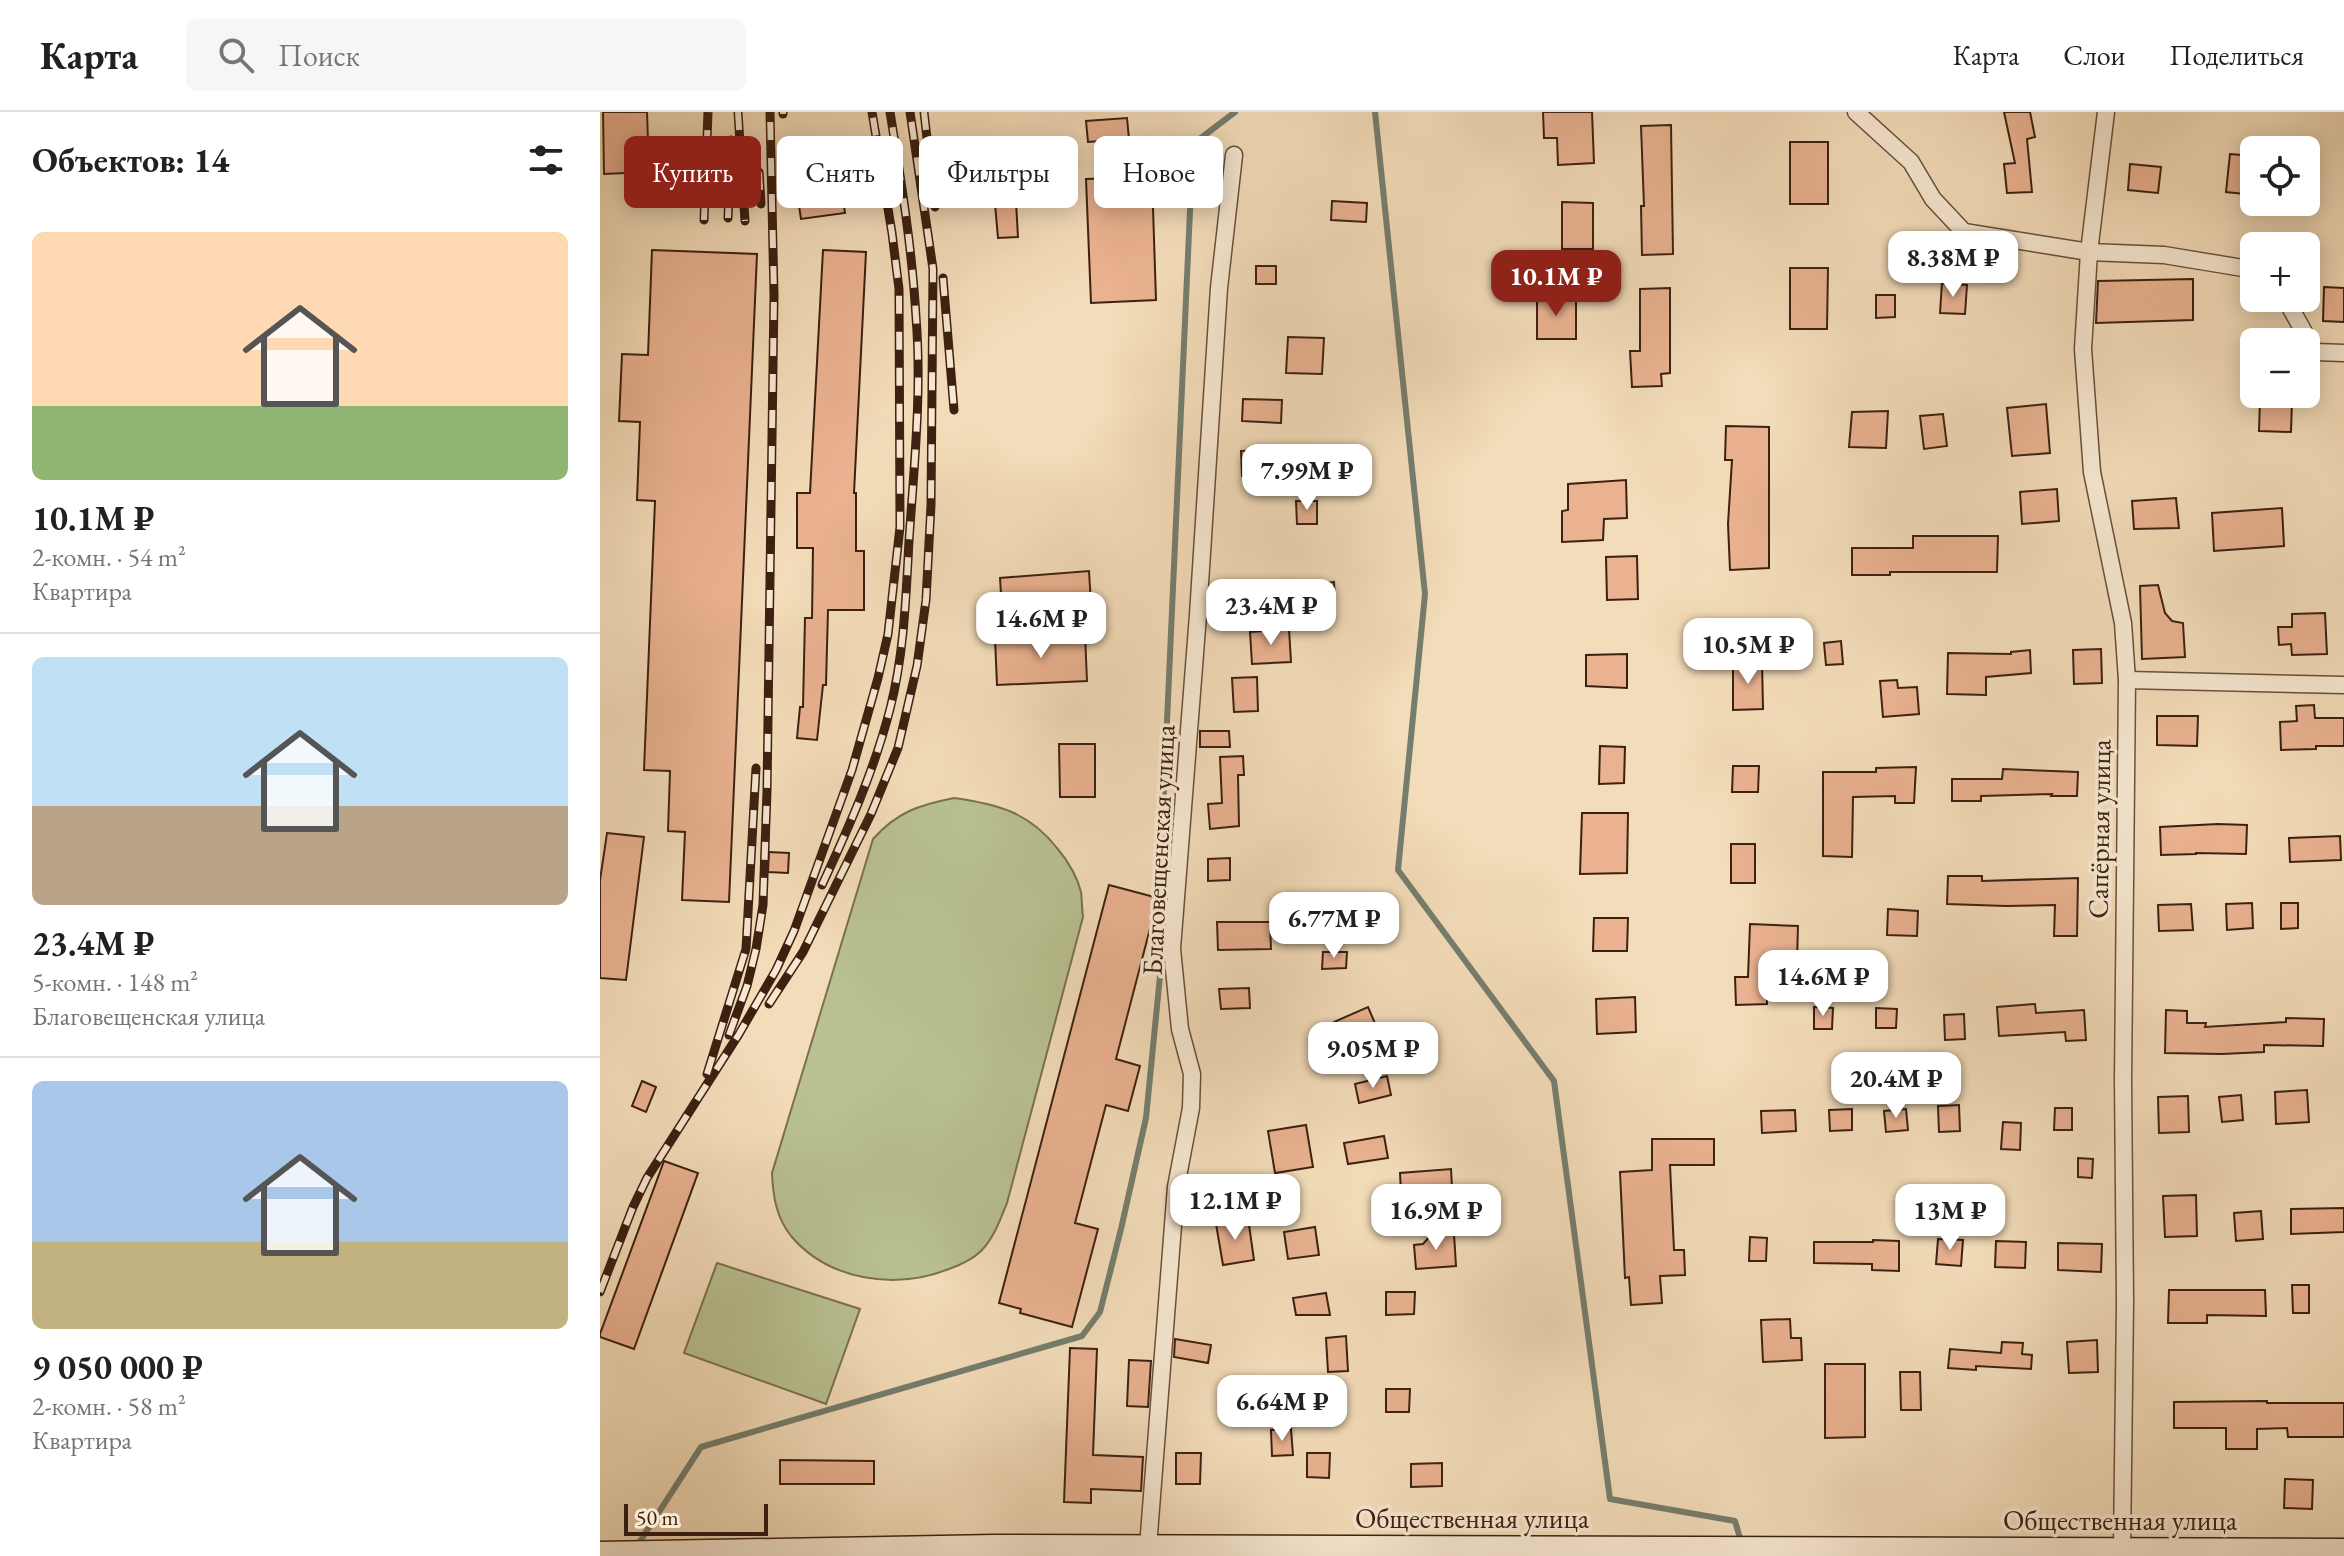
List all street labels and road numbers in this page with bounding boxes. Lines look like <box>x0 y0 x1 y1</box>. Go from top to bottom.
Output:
street label: Благовещенская улица <box>1133 723 1183 976</box>
street label: Сапёрная улица <box>2079 738 2119 919</box>
street label: Общественная улица <box>1355 1500 1590 1536</box>
street label: Общественная улица <box>2003 1502 2238 1538</box>

